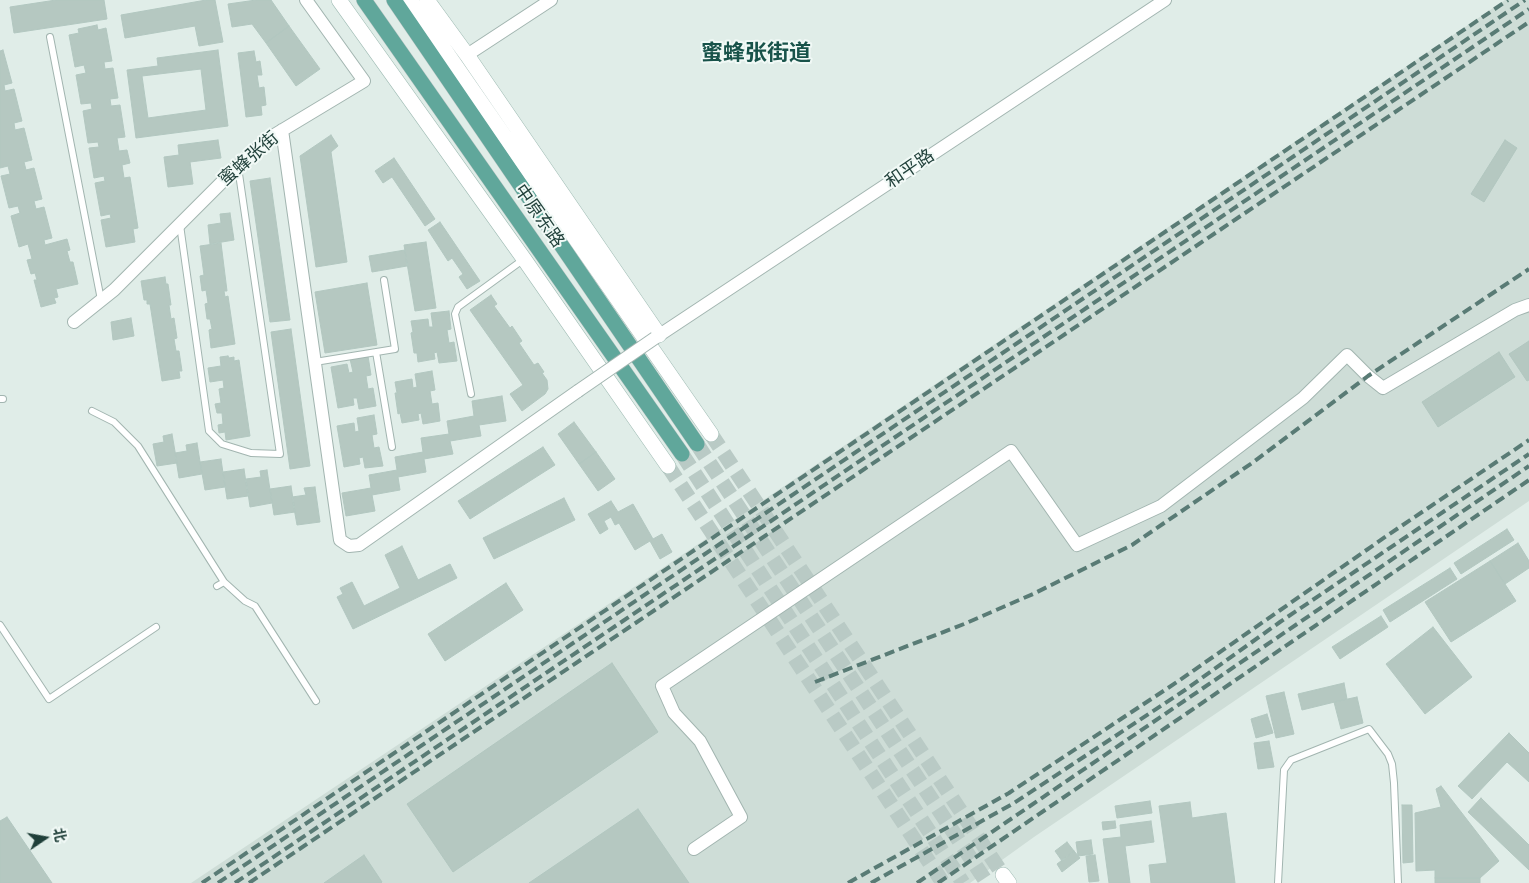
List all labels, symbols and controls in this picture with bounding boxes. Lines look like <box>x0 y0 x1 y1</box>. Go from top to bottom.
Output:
district label: 蜜蜂张街道 <box>701 41 811 67</box>
street label: 蜜蜂张街 <box>215 127 283 191</box>
street label: 和平路 <box>882 145 938 193</box>
street label: 中原东路 <box>510 180 568 252</box>
north arrow <box>20 813 70 863</box>
text: 北 <box>49 826 70 844</box>

